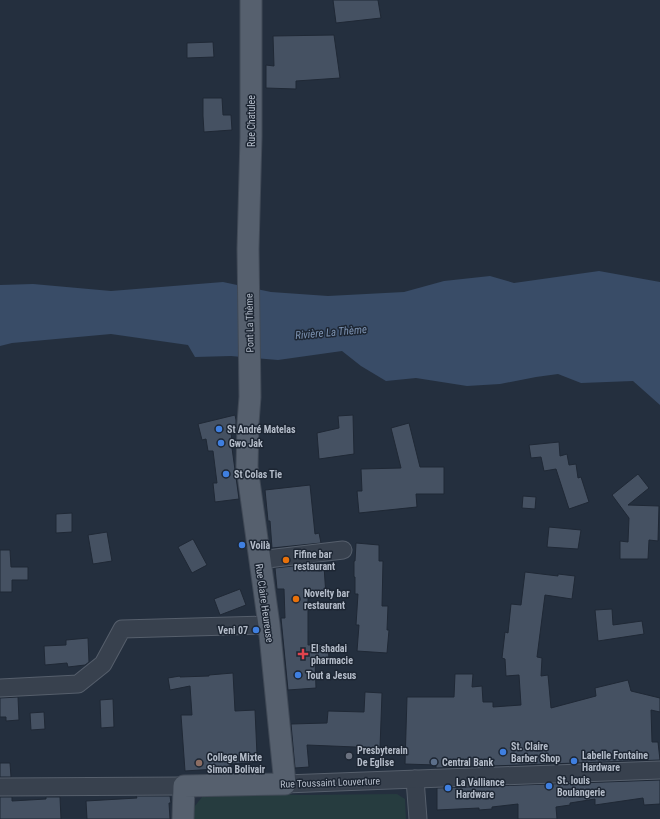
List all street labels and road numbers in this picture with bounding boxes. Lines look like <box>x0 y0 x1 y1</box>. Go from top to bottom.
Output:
street label: Rue Chatulee <box>246 95 257 147</box>
street label: Pont La Thème <box>243 293 256 353</box>
street label: Rue Claire Heureuse <box>254 563 276 644</box>
street label: Rue Toussaint Louverture <box>280 775 381 790</box>

